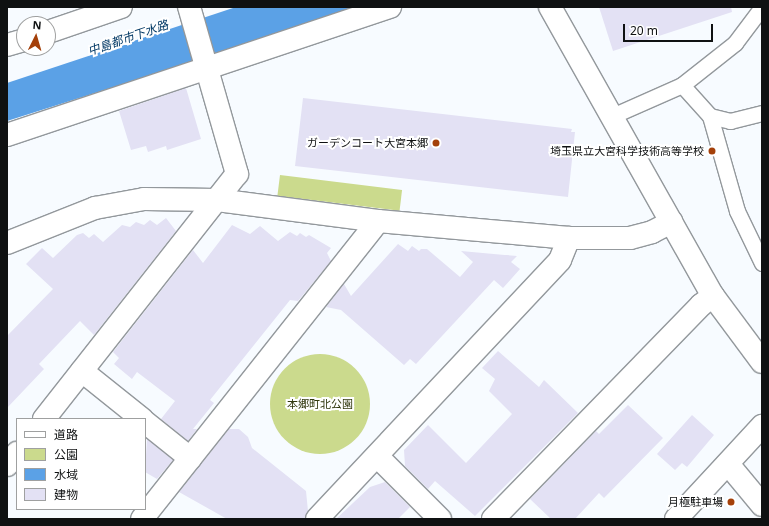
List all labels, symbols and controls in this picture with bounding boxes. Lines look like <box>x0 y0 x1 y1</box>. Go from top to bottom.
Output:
north arrow <box>16 16 56 56</box>
scale bar <box>625 16 715 42</box>
text: N <box>32 17 42 32</box>
water label: 中島都市下水路 <box>86 18 170 58</box>
text: 20 m <box>630 22 658 39</box>
place label: ガーデンコート大宮本郷 <box>307 136 428 150</box>
marker: ガーデンコート大宮本郷 <box>431 138 441 148</box>
place label: 埼玉県立大宮科学技術高等学校 <box>550 144 704 158</box>
marker: 埼玉県立大宮科学技術高等学校 <box>707 146 717 156</box>
park label: 本郷町北公園 <box>287 397 353 411</box>
legend <box>16 418 146 510</box>
text: 道路 <box>54 426 78 443</box>
text: 公園 <box>54 446 78 463</box>
text: 水域 <box>54 466 78 483</box>
text: 建物 <box>54 486 78 503</box>
place label: 月極駐車場 <box>668 495 723 509</box>
marker: 月極駐車場 <box>726 497 736 507</box>

